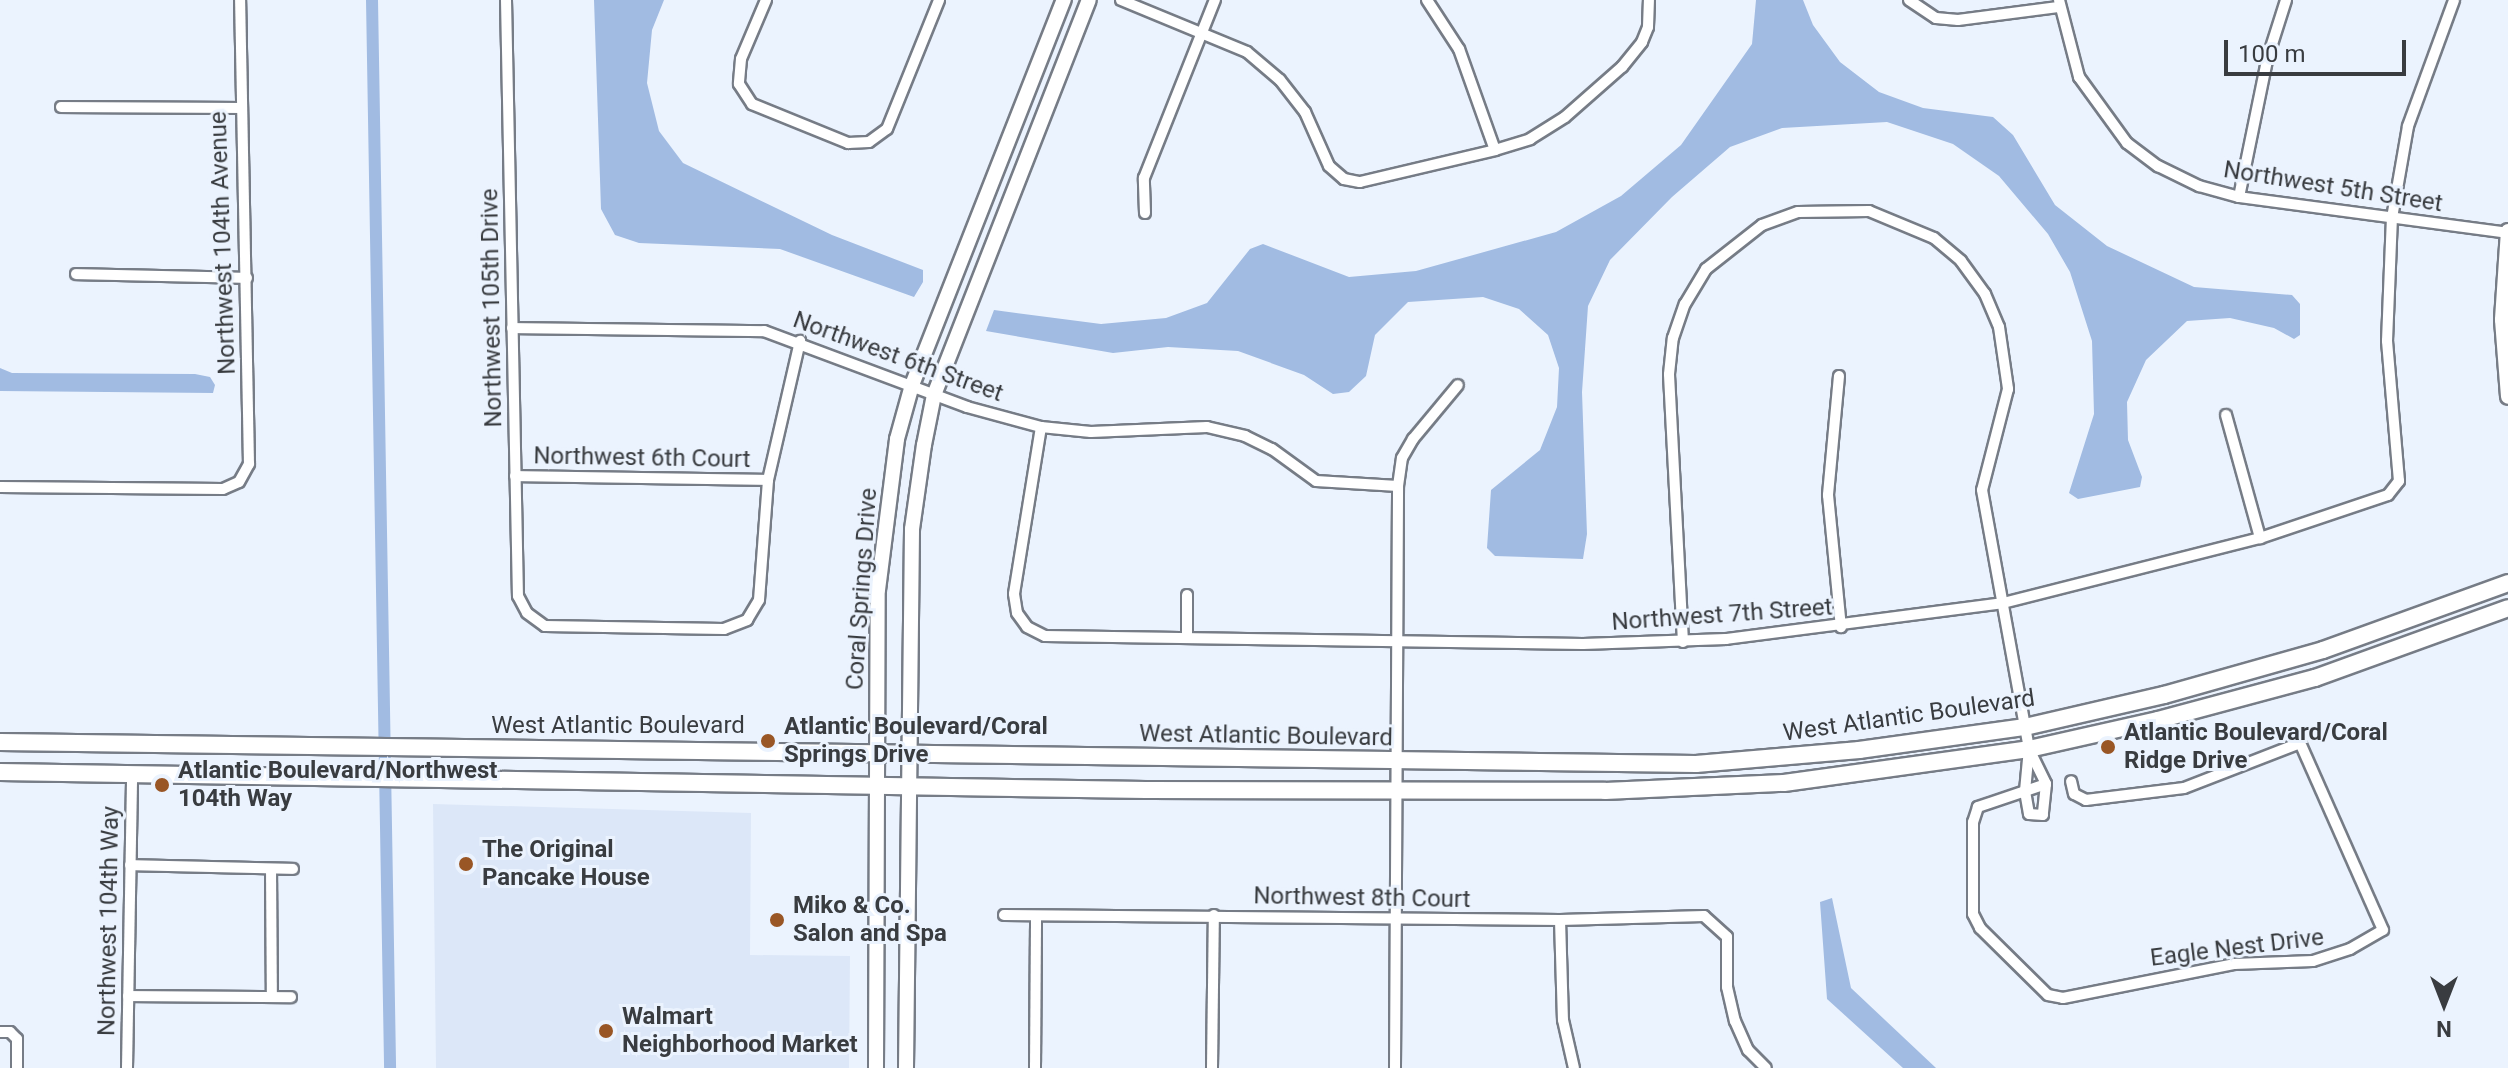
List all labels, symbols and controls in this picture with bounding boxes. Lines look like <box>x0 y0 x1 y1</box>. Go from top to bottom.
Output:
scale bar <box>2228 24 2410 74</box>
text: 100 m <box>2238 40 2305 68</box>
street label: Northwest 104th Avenue <box>204 111 242 375</box>
street label: Northwest 5th Street <box>2221 155 2445 219</box>
street label: Northwest 105th Drive <box>476 188 508 428</box>
street label: Northwest 6th Street <box>789 306 1007 408</box>
street label: Northwest 6th Court <box>533 442 751 474</box>
street label: Coral Springs Drive <box>841 487 883 691</box>
street label: Northwest 7th Street <box>1611 593 1833 637</box>
street label: West Atlantic Boulevard <box>1781 684 2037 748</box>
street label: West Atlantic Boulevard <box>491 712 745 740</box>
place label: Atlantic Boulevard/Coral Springs Drive <box>784 713 1048 769</box>
street label: West Atlantic Boulevard <box>1139 719 1393 753</box>
place label: Atlantic Boulevard/Coral Ridge Drive <box>2124 719 2388 775</box>
marker: Atlantic Boulevard/Coral Springs Drive <box>759 732 777 750</box>
marker: Atlantic Boulevard/Coral Ridge Drive <box>2099 738 2117 756</box>
place label: Atlantic Boulevard/Northwest 104th Way <box>178 757 497 813</box>
marker: Atlantic Boulevard/Northwest 104th Way <box>153 776 171 794</box>
street label: Northwest 104th Way <box>93 806 125 1036</box>
place label: The Original Pancake House <box>482 836 650 892</box>
marker: The Original Pancake House <box>457 855 475 873</box>
street label: Northwest 8th Court <box>1253 882 1471 914</box>
place label: Miko & Co. Salon and Spa <box>793 892 947 948</box>
marker: Miko & Co. Salon and Spa <box>768 911 786 929</box>
street label: Eagle Nest Drive <box>2149 923 2325 973</box>
north arrow <box>2404 964 2484 1044</box>
place label: Walmart Neighborhood Market <box>622 1003 858 1059</box>
text: N <box>2436 1016 2452 1041</box>
marker: Walmart Neighborhood Market <box>597 1022 615 1040</box>

